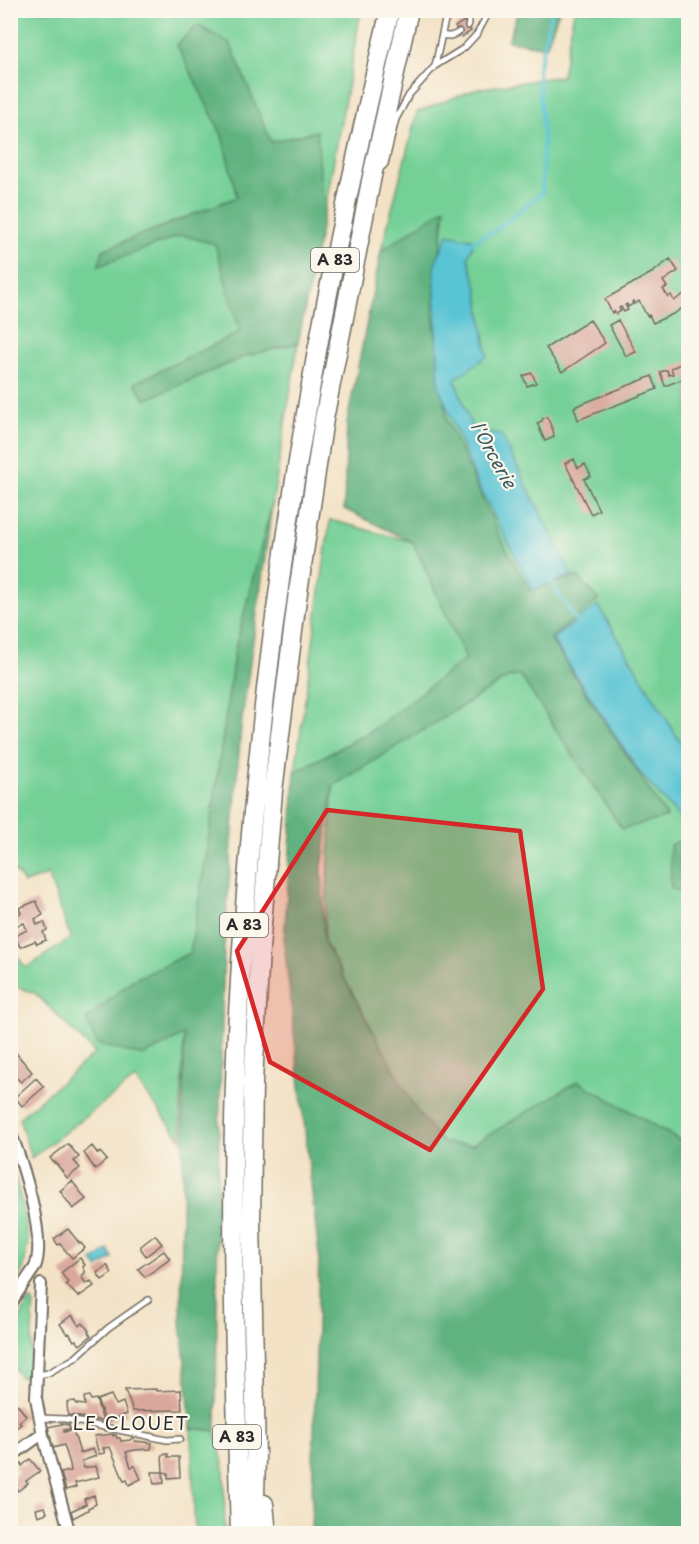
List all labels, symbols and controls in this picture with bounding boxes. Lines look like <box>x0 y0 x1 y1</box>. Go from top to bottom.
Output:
road number: A 83 <box>311 248 359 272</box>
water label: l'Orcerie <box>465 416 525 494</box>
road number: A 83 <box>220 913 268 937</box>
district label: LE CLOUET <box>73 1409 189 1436</box>
road number: A 83 <box>213 1425 261 1449</box>

